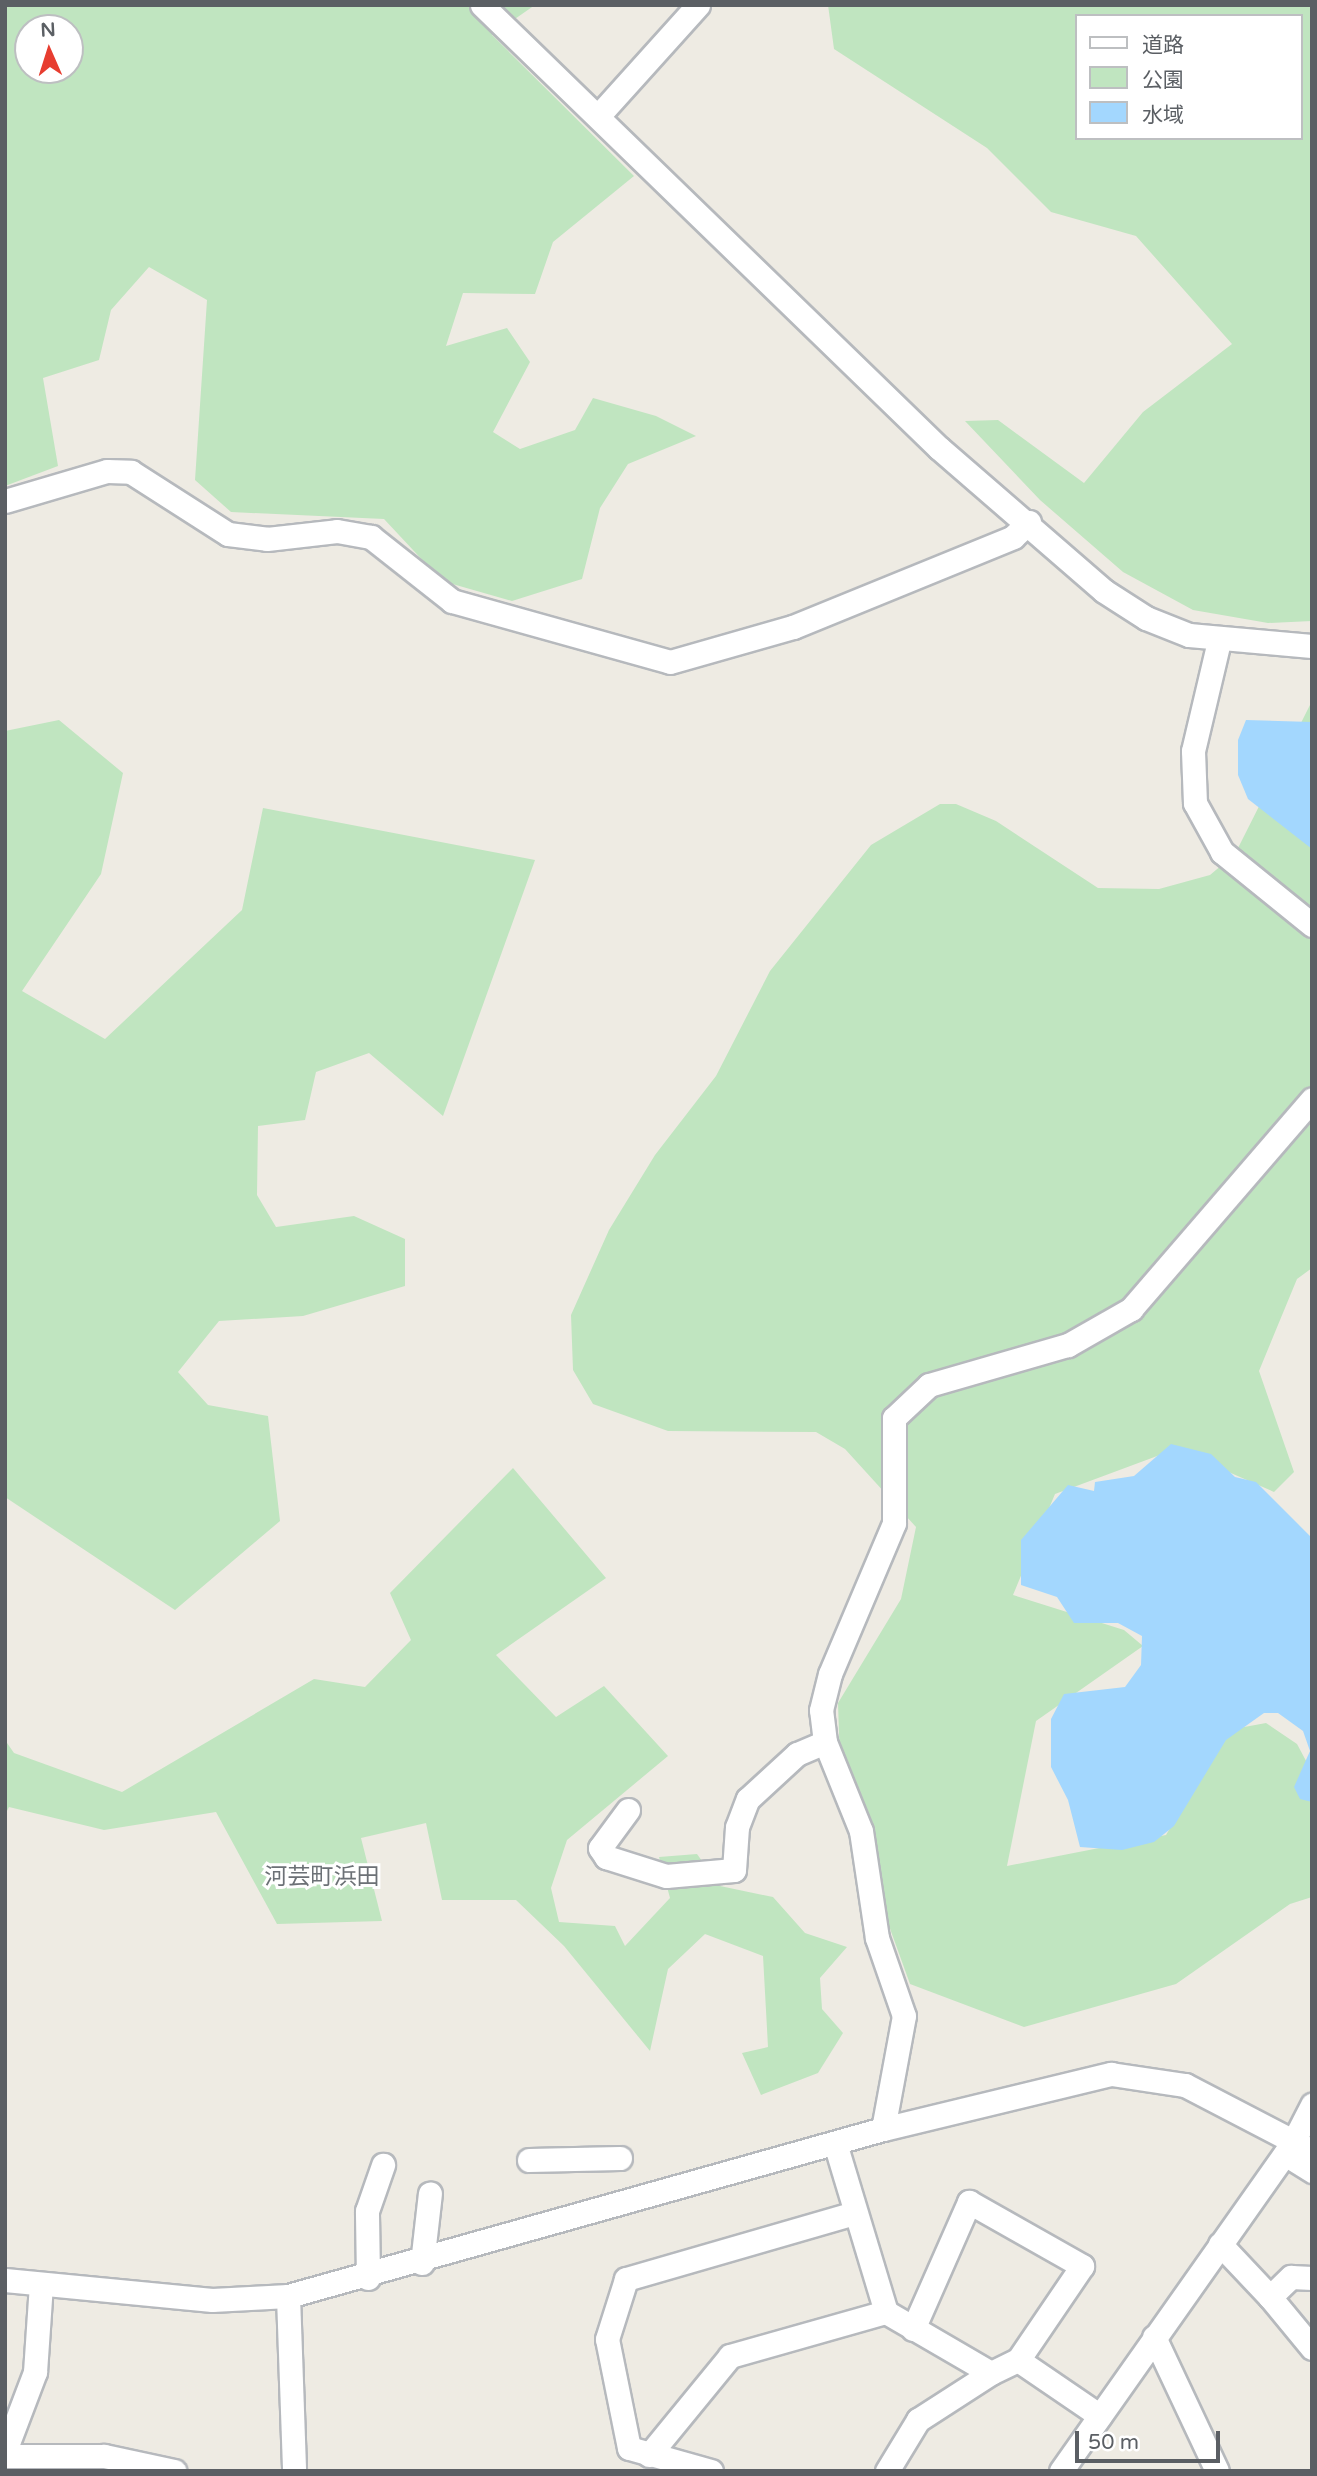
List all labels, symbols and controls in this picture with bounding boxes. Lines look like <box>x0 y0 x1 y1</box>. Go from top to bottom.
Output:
north arrow <box>14 14 84 84</box>
legend <box>1076 14 1303 140</box>
text: N <box>40 19 56 41</box>
text: 道路 <box>1142 33 1184 58</box>
text: 公園 <box>1142 68 1184 93</box>
text: 水域 <box>1142 103 1184 128</box>
district label: 河芸町浜田 <box>265 1863 379 1891</box>
scale bar <box>1079 2416 1224 2460</box>
text: 50 m <box>1088 2430 1139 2455</box>

